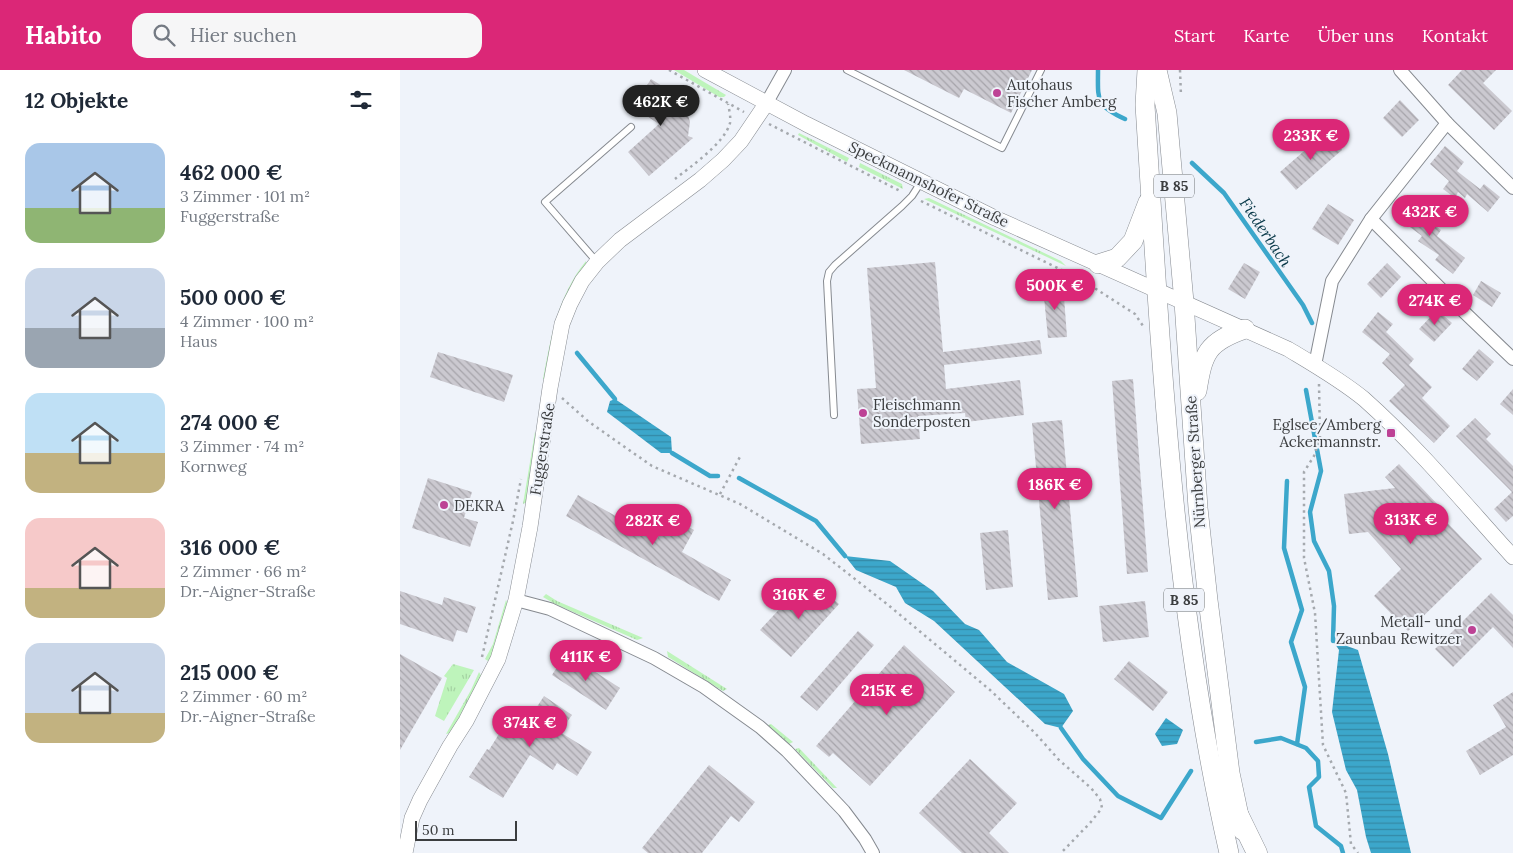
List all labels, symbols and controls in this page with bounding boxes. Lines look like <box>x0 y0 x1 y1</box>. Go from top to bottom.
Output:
search box <box>132 13 482 58</box>
text: Habito <box>25 20 102 51</box>
icon: search <box>150 21 178 49</box>
text: Hier suchen <box>190 23 297 47</box>
text: Start <box>1174 24 1215 47</box>
text: Karte <box>1243 24 1289 47</box>
text: Über uns <box>1317 24 1394 47</box>
text: Kontakt <box>1422 24 1488 47</box>
place label: Autohaus Fischer Amberg <box>1006 75 1117 111</box>
pin: 462K € <box>620 85 702 127</box>
icon: filters <box>347 86 375 114</box>
text: 12 Objekte <box>25 87 128 114</box>
marker: Autohaus Fischer Amberg <box>991 87 1003 99</box>
text: 462K € <box>633 91 689 111</box>
pin: 233K € <box>1270 118 1352 161</box>
text: 233K € <box>1284 125 1339 145</box>
street label: Speckmannshofer Straße <box>846 137 1012 231</box>
text: 462 000 € <box>180 159 283 186</box>
icon: home <box>65 163 125 223</box>
road number: B 85 <box>1154 174 1194 198</box>
text: 3 Zimmer · 101 m² <box>180 186 310 206</box>
water label: Fiederbach <box>1236 194 1296 270</box>
pin: 432K € <box>1389 194 1471 237</box>
text: 432K € <box>1403 201 1457 221</box>
text: Fuggerstraße <box>180 206 280 226</box>
pin: 500K € <box>1014 268 1096 311</box>
text: 500K € <box>1026 275 1084 295</box>
text: 500 000 € <box>180 284 286 311</box>
pin: 274K € <box>1394 284 1476 326</box>
icon: home <box>65 288 125 348</box>
text: 274K € <box>1408 290 1462 310</box>
text: 4 Zimmer · 100 m² <box>180 311 314 331</box>
text: Haus <box>180 331 217 351</box>
place label: Fleischmann Sonderposten <box>873 395 971 431</box>
street label: Nürnberger Straße <box>1181 395 1209 529</box>
street label: Fuggerstraße <box>525 401 559 497</box>
marker: Fleischmann Sonderposten <box>857 407 869 419</box>
text: 274 000 € <box>180 409 280 436</box>
icon: home <box>65 413 125 473</box>
place label: Eglsee/Amberg Ackermannstr. <box>1272 415 1382 451</box>
marker: Eglsee/Amberg Ackermannstr. <box>1385 427 1397 439</box>
text: 3 Zimmer · 74 m² <box>180 436 304 456</box>
text: Kornweg <box>180 456 247 476</box>
pin: 186K € <box>1014 468 1096 510</box>
text: 186K € <box>1028 474 1082 494</box>
place label: DEKRA <box>454 496 505 515</box>
marker: DEKRA <box>438 499 450 511</box>
pin: 313K € <box>1370 502 1452 545</box>
pin: 282K € <box>612 504 694 546</box>
text: 313K € <box>1385 509 1437 529</box>
text: 282K € <box>626 510 680 530</box>
text: 316 000 € <box>180 534 280 561</box>
icon: home <box>65 538 125 598</box>
text: 2 Zimmer · 66 m² <box>180 561 307 581</box>
pin: 316K € <box>758 578 840 620</box>
text: Dr.-Aigner-Straße <box>180 581 316 601</box>
text: 316K € <box>772 584 826 604</box>
road number: B 85 <box>1164 588 1204 612</box>
place label: Metall- und Zaunbau Rewitzer <box>1336 612 1462 648</box>
marker: Metall- und Zaunbau Rewitzer <box>1466 624 1478 636</box>
pin: 411K € <box>545 640 627 682</box>
text: 411K € <box>561 646 611 666</box>
text: 215 000 € <box>180 659 279 686</box>
icon: home <box>65 663 125 723</box>
pin: 215K € <box>846 674 928 716</box>
text: 215K € <box>861 680 913 700</box>
text: 2 Zimmer · 60 m² <box>180 686 307 706</box>
text: Dr.-Aigner-Straße <box>180 706 316 726</box>
pin: 374K € <box>489 706 571 748</box>
text: 374K € <box>503 712 557 732</box>
scale bar <box>415 818 518 841</box>
text: 50 m <box>422 821 455 839</box>

